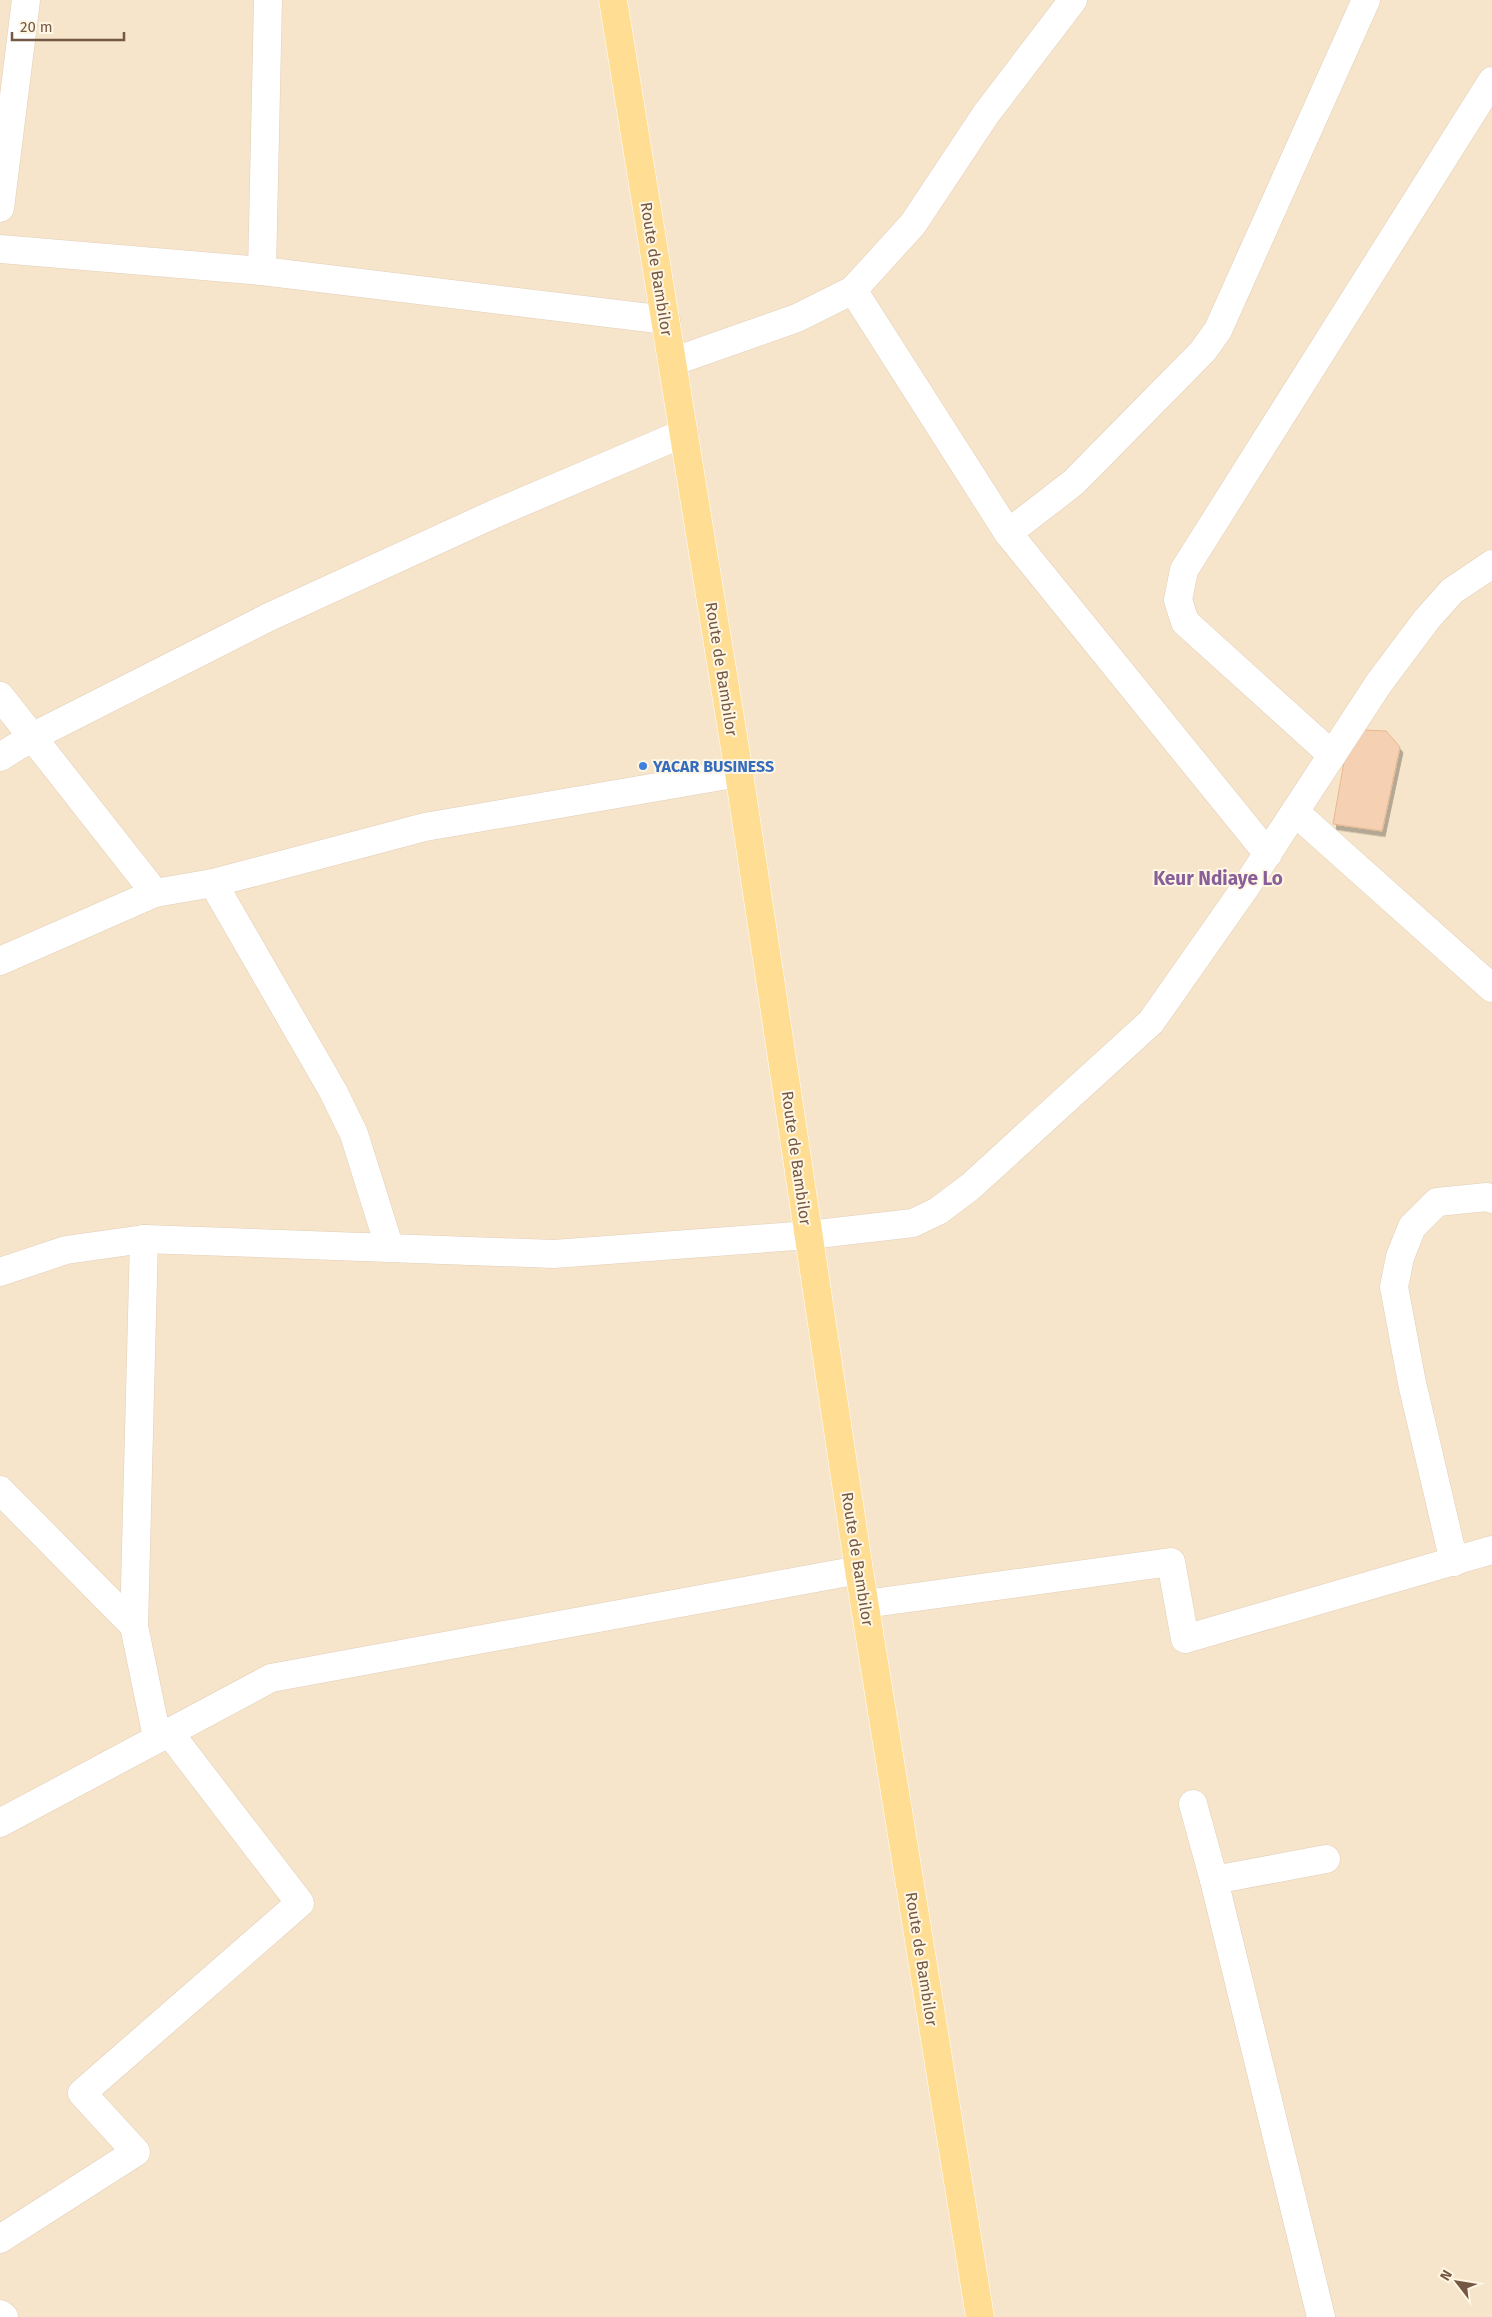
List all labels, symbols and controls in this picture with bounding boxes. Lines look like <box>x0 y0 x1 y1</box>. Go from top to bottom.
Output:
scale bar <box>12 10 125 42</box>
text: 20 m <box>20 18 53 36</box>
street label: Route de Bambilor <box>637 201 677 338</box>
street label: Route de Bambilor <box>702 601 742 738</box>
place label: YACAR BUSINESS <box>652 757 774 776</box>
marker: YACAR BUSINESS <box>637 760 649 772</box>
district label: Keur Ndiaye Lo <box>1153 867 1283 890</box>
street label: Route de Bambilor <box>778 1090 815 1227</box>
street label: Route de Bambilor <box>838 1491 878 1628</box>
street label: Route de Bambilor <box>902 1891 942 2028</box>
north arrow <box>1432 2257 1482 2307</box>
text: N <box>1437 2267 1456 2284</box>

